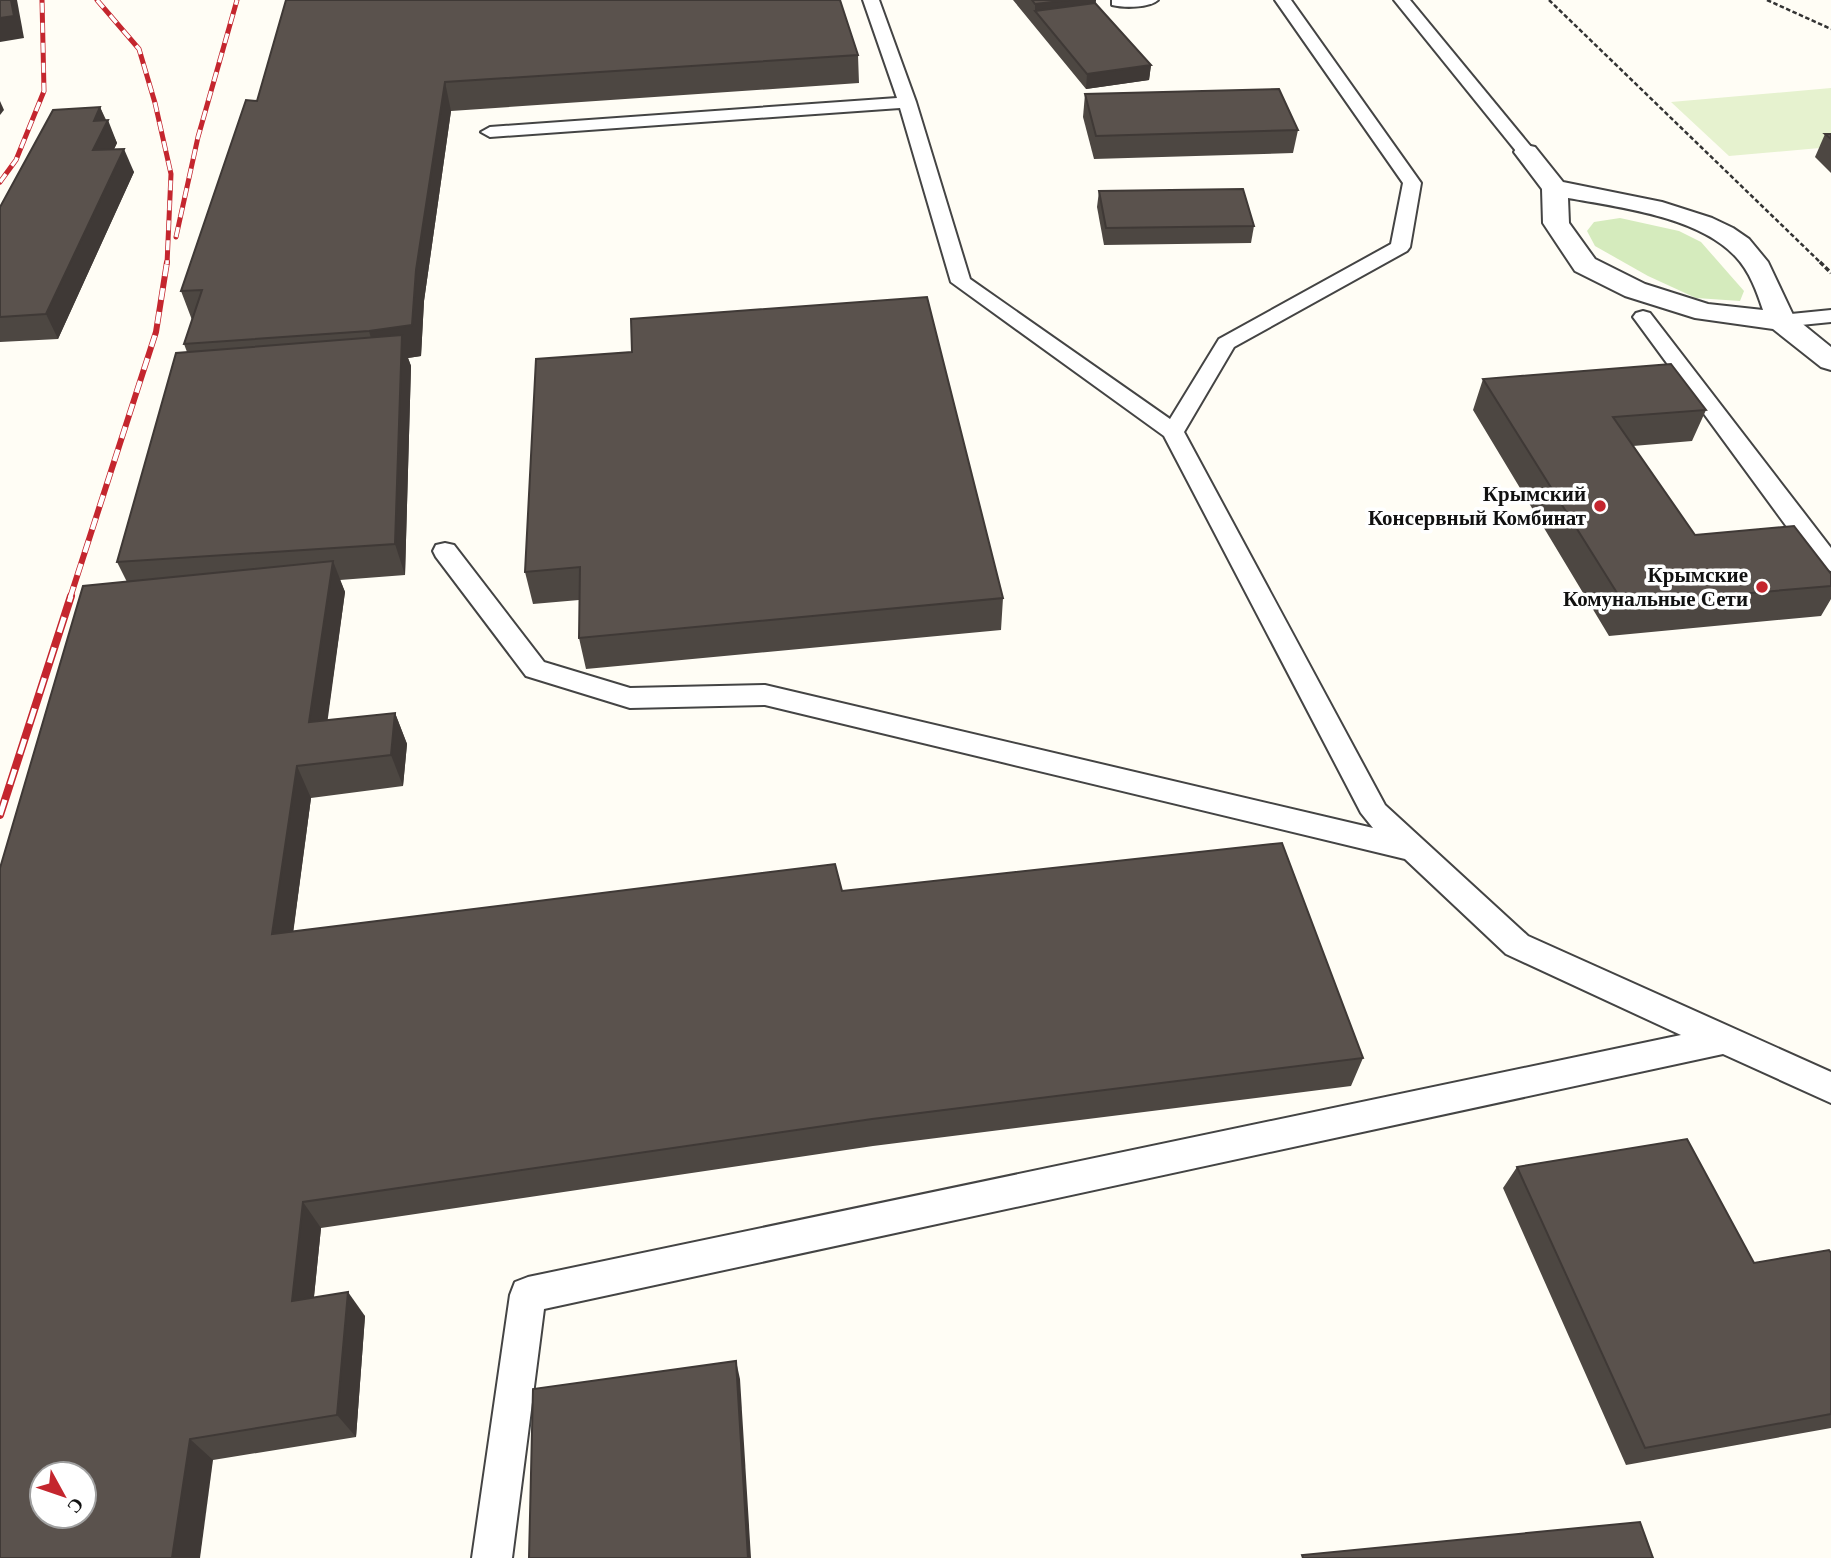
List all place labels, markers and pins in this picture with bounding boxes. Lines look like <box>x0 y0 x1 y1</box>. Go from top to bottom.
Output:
place label: Крымский Консервный Комбинат <box>1368 482 1587 530</box>
marker: Крымский Консервный Комбинат <box>1592 498 1608 514</box>
place label: Крымские Комунальные Сети <box>1563 563 1748 611</box>
marker: Крымские Комунальные Сети <box>1754 579 1770 595</box>

